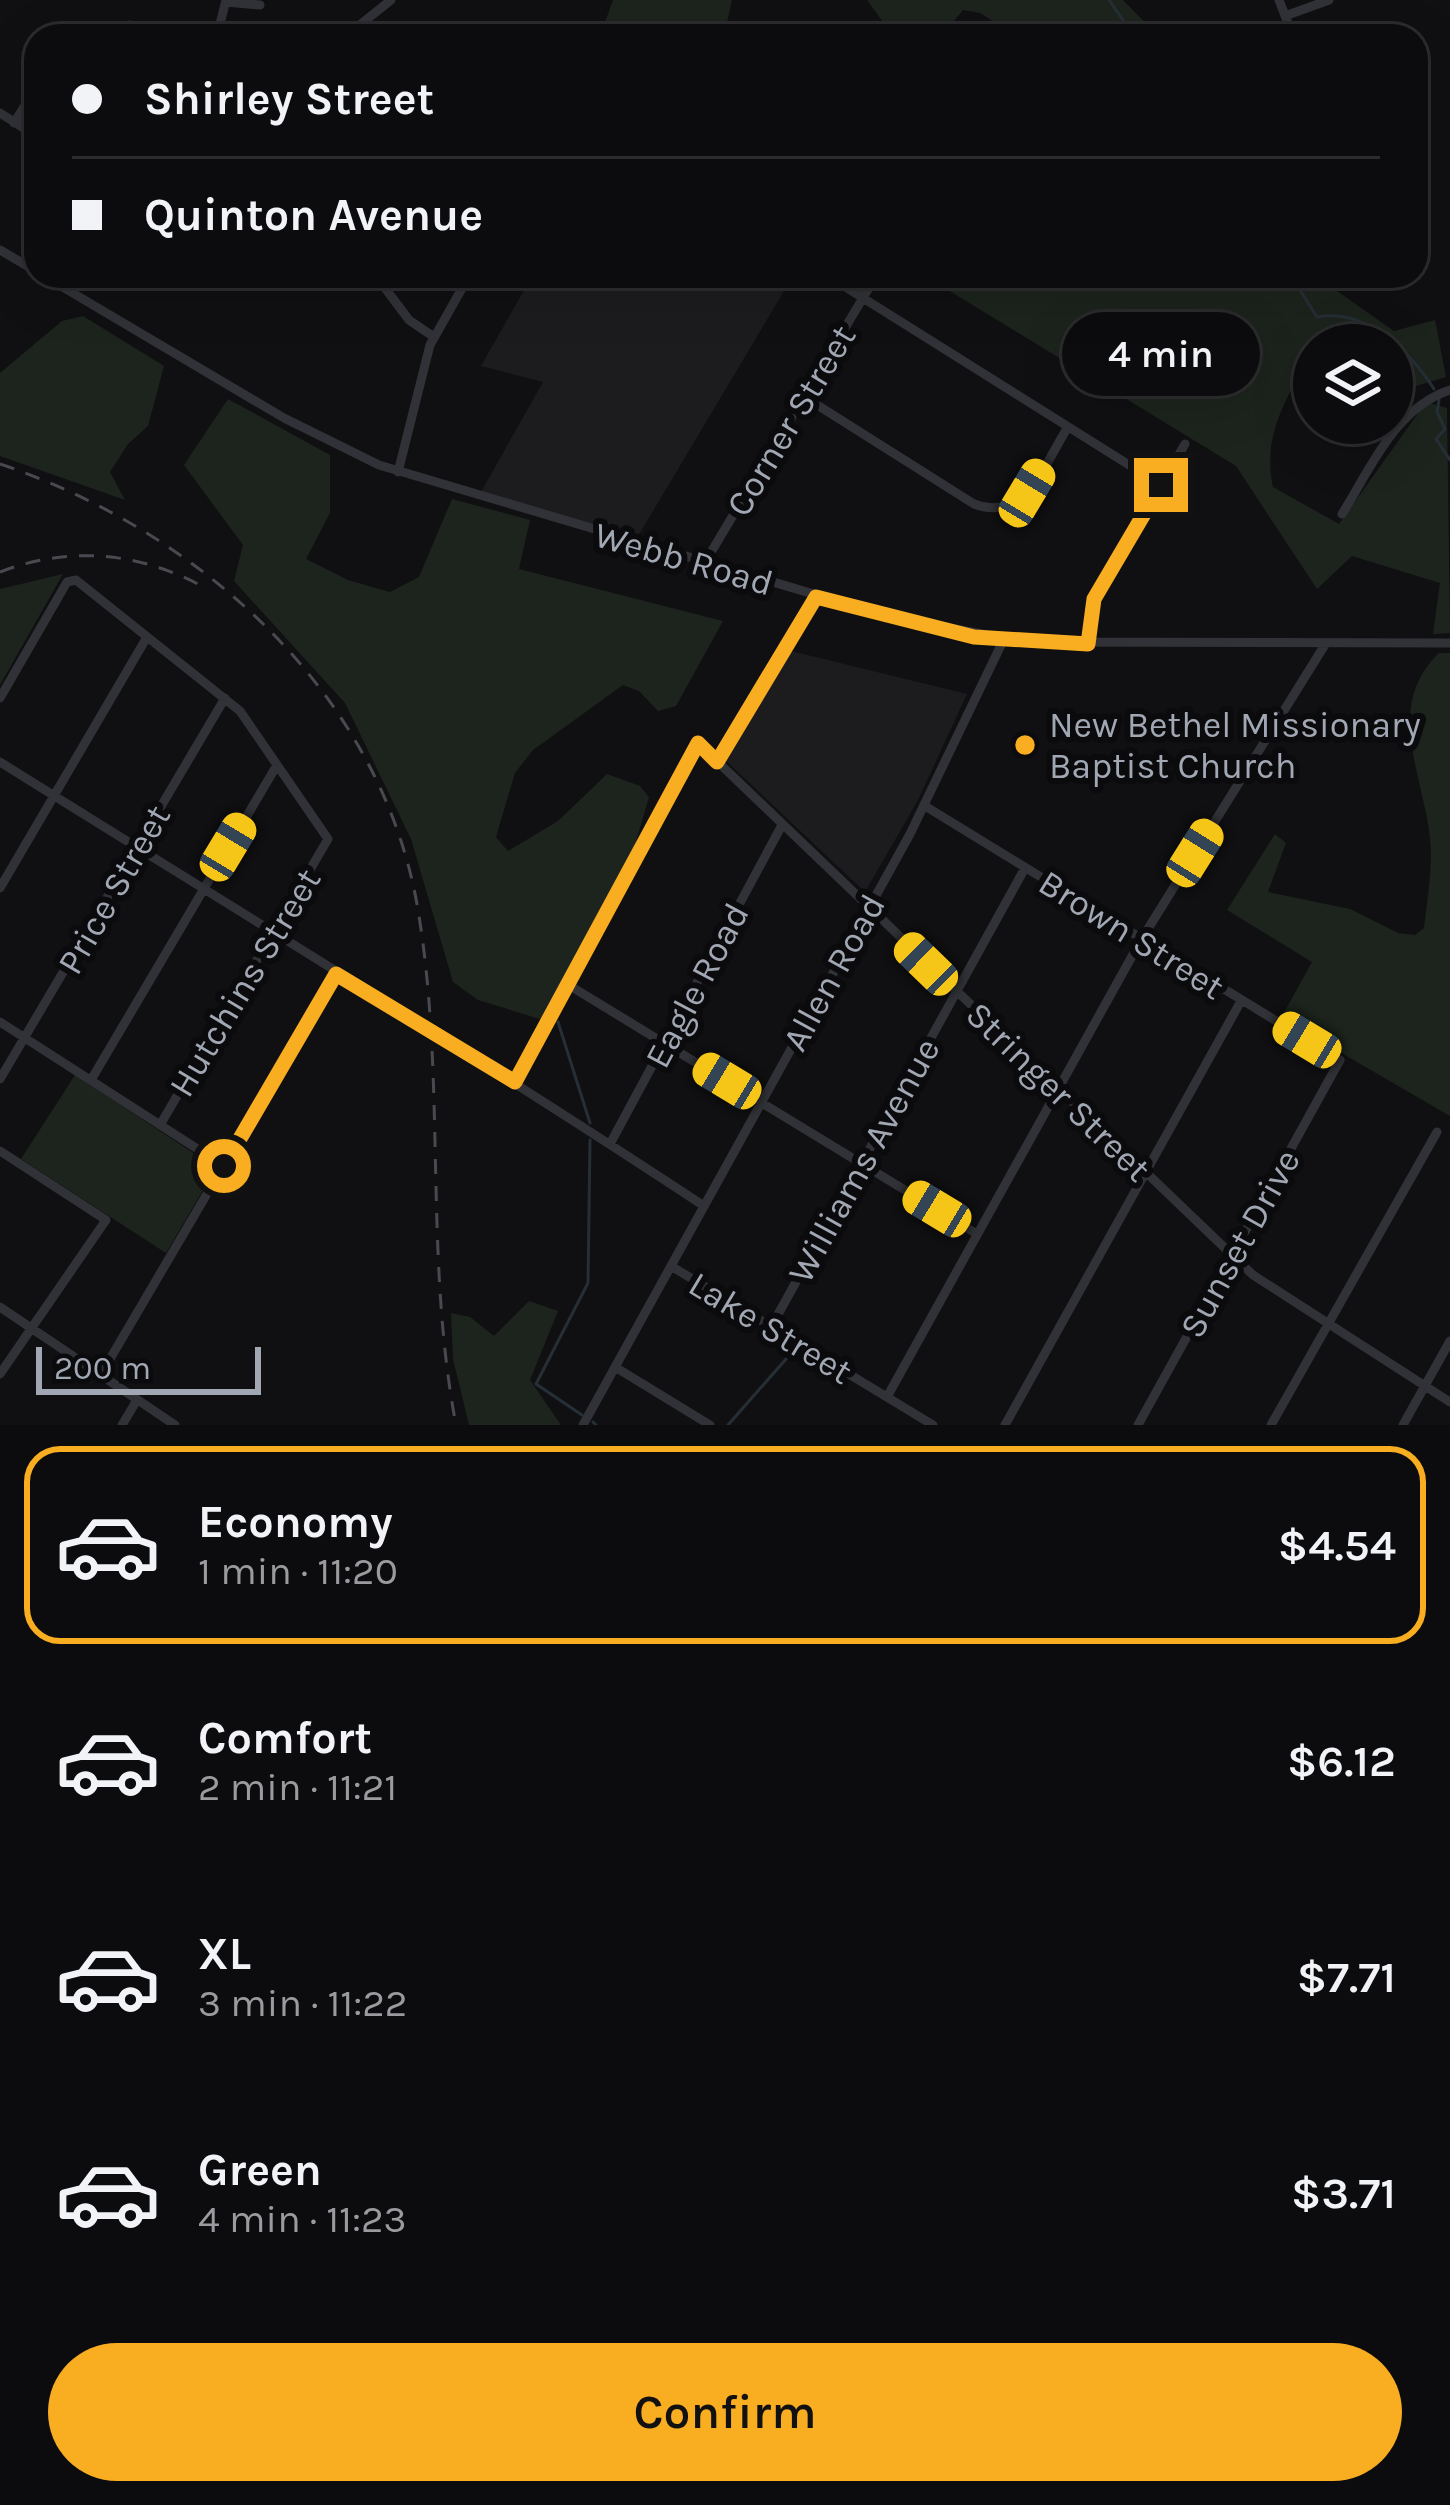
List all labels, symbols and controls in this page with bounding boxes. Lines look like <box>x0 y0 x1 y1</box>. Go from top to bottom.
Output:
text: Shirley Street <box>144 73 434 125</box>
text: Quinton Avenue <box>144 189 483 241</box>
callout: 4 min <box>1062 311 1260 395</box>
street label: Corner Street <box>717 317 864 524</box>
map controls <box>1293 324 1413 444</box>
button: layers <box>1293 324 1413 444</box>
text: 4 min <box>1108 331 1214 377</box>
car <box>993 453 1061 533</box>
route end <box>1134 458 1188 512</box>
street label: Webb Road <box>590 513 778 604</box>
place label: New Bethel Missionary Baptist Church <box>1049 704 1421 787</box>
marker: New Bethel Missionary Baptist Church <box>1012 732 1038 758</box>
street label: Price Street <box>49 798 179 981</box>
car <box>194 807 262 887</box>
car <box>1161 813 1229 893</box>
street label: Hutchins Street <box>160 861 329 1104</box>
street label: Brown Street <box>1031 861 1232 1008</box>
street label: Allen Road <box>774 887 894 1058</box>
street label: Eagle Road <box>636 896 758 1075</box>
car <box>888 926 964 1002</box>
street label: Stringer Street <box>957 993 1159 1190</box>
car <box>1267 1006 1347 1074</box>
street label: Williams Avenue <box>779 1031 948 1290</box>
car <box>687 1047 767 1115</box>
route start <box>197 1139 251 1193</box>
street label: Sunset Drive <box>1171 1142 1309 1345</box>
car <box>897 1175 977 1243</box>
street label: Lake Street <box>681 1263 860 1393</box>
scale bar <box>36 1341 261 1394</box>
text: 200 m <box>54 1349 151 1387</box>
icon: car <box>54 1491 162 1599</box>
text: Economy <box>198 1496 393 1548</box>
text: $4.54 <box>1278 1519 1396 1571</box>
text: 1 min · 11:20 <box>198 1548 398 1594</box>
icon: car <box>54 1707 162 1815</box>
text: Comfort <box>198 1712 372 1764</box>
text: $6.12 <box>1287 1735 1396 1787</box>
text: 2 min · 11:21 <box>198 1764 397 1810</box>
icon: car <box>54 1923 162 2031</box>
text: XL <box>198 1928 251 1980</box>
text: $7.71 <box>1297 1951 1396 2003</box>
text: 3 min · 11:22 <box>198 1980 407 2026</box>
icon: car <box>54 2139 162 2247</box>
text: Green <box>198 2144 322 2196</box>
text: $3.71 <box>1291 2167 1396 2219</box>
text: 4 min · 11:23 <box>198 2196 407 2242</box>
button: Confirm <box>48 2343 1402 2481</box>

